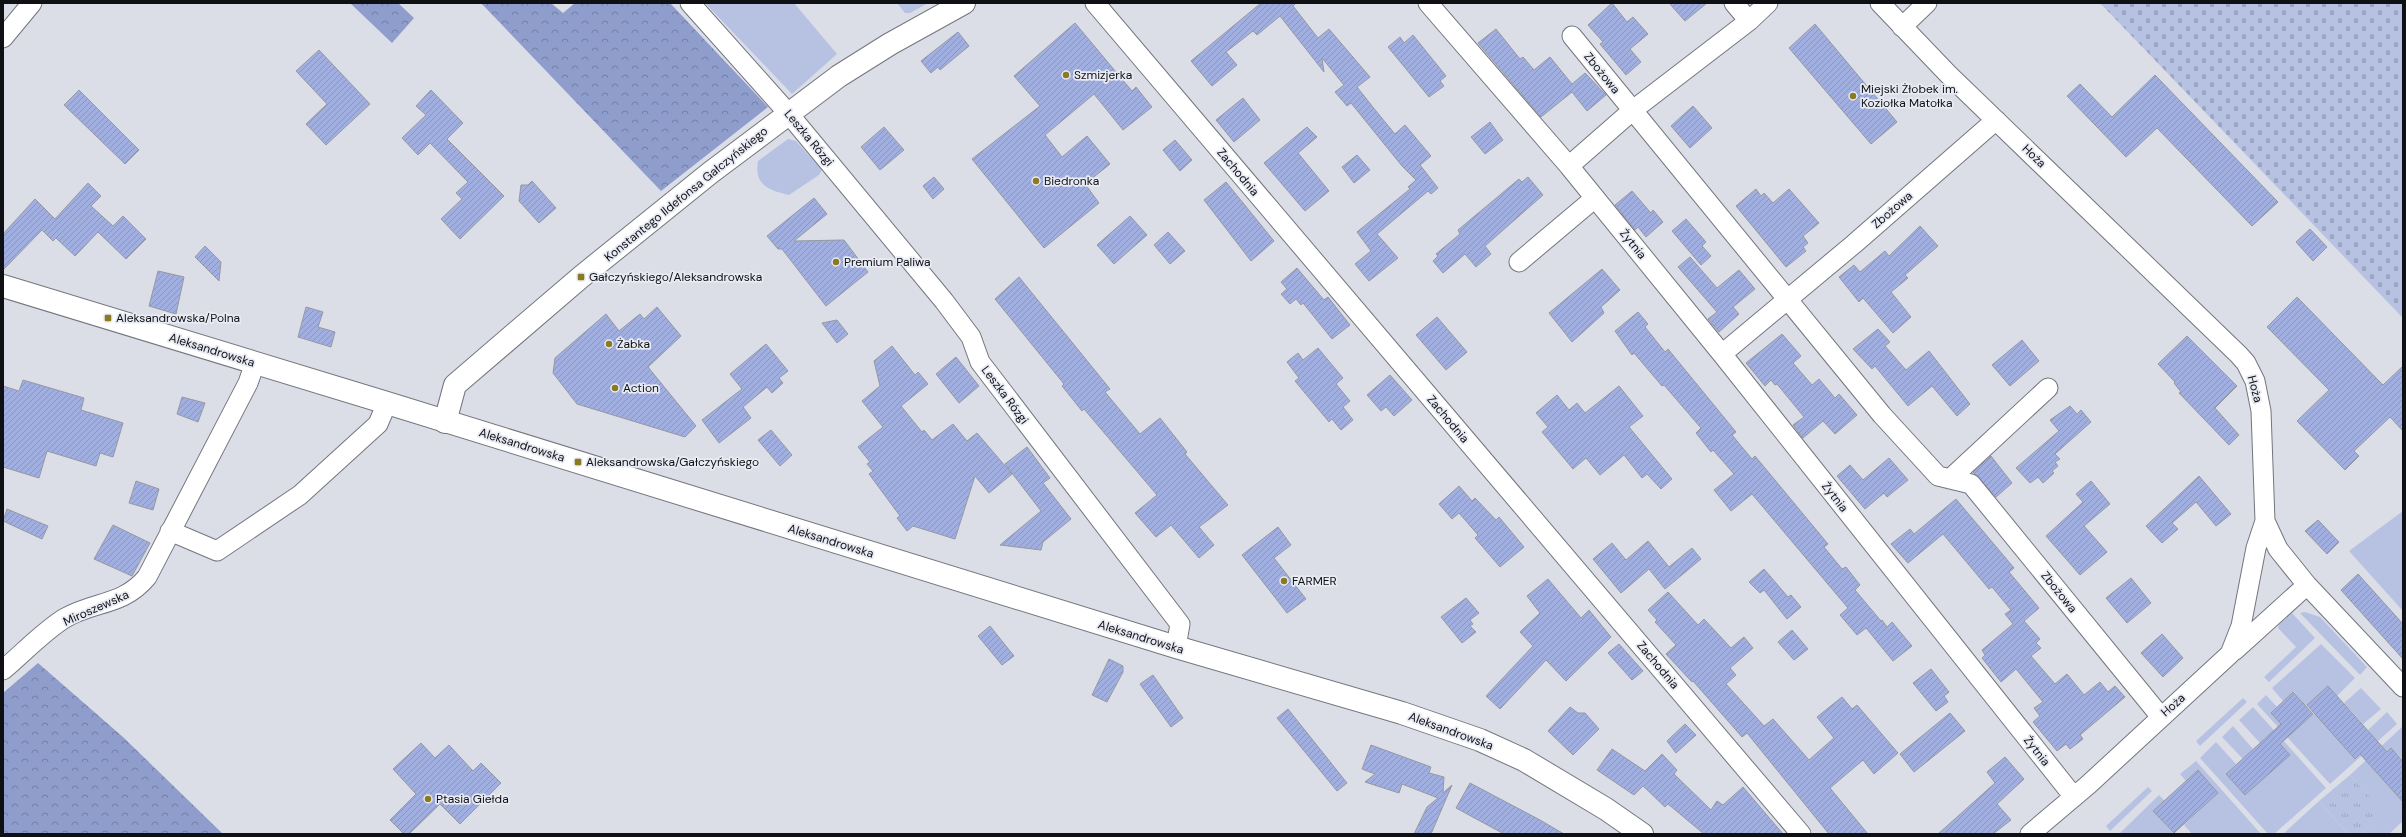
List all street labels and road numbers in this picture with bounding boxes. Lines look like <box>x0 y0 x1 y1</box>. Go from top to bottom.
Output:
street label: Zbożowa <box>1580 49 1624 97</box>
street label: Leszka Rózgi <box>781 106 837 170</box>
street label: Konstantego Ildefonsa Gałczyńskiego <box>601 123 771 265</box>
street label: Hoża <box>2019 141 2049 171</box>
street label: Zachodnia <box>1213 145 1263 199</box>
street label: Zbożowa <box>1868 188 1916 232</box>
street label: Żytnia <box>1616 226 1650 262</box>
street label: Aleksandrowska <box>167 329 257 371</box>
street label: Leszka Rózgi <box>978 363 1032 427</box>
street label: Hoża <box>2244 374 2266 404</box>
street label: Zachodnia <box>1423 392 1473 446</box>
street label: Aleksandrowska <box>477 424 567 466</box>
street label: Żytnia <box>1818 479 1852 515</box>
street label: Aleksandrowska <box>786 520 876 562</box>
street label: Zbożowa <box>2037 568 2081 616</box>
street label: Miroszewska <box>61 586 131 630</box>
street label: Aleksandrowska <box>1096 616 1186 658</box>
street label: Zachodnia <box>1633 638 1683 692</box>
street label: Hoża <box>2157 690 2189 720</box>
street label: Aleksandrowska <box>1406 708 1496 754</box>
street label: Żytnia <box>2020 733 2054 769</box>

